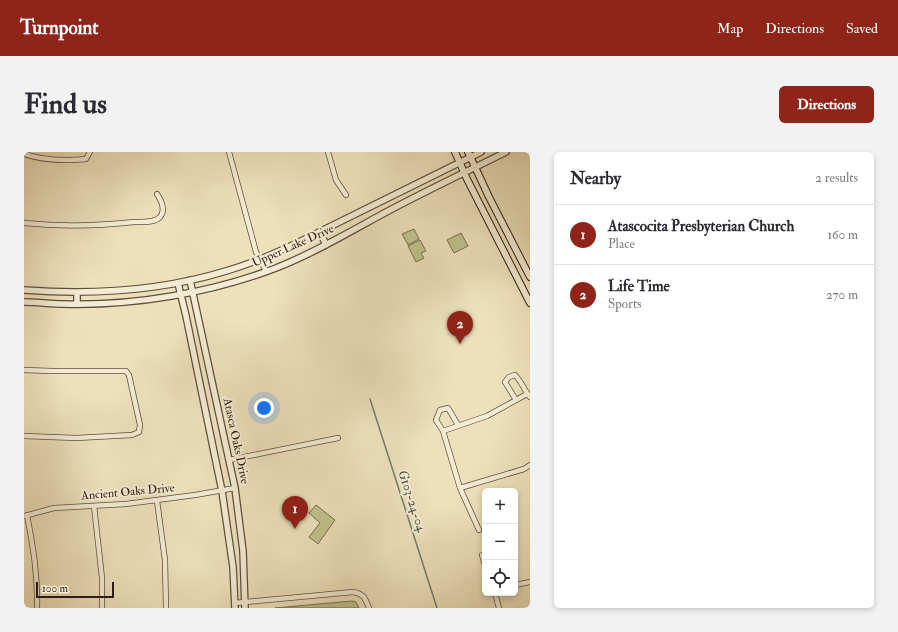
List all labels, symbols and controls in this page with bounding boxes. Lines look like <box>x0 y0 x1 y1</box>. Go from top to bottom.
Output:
text: Turnpoint <box>20 16 98 40</box>
text: Map <box>717 20 743 37</box>
text: Directions <box>765 20 824 37</box>
text: Saved <box>846 20 878 37</box>
button: Directions <box>779 86 874 123</box>
text: Find us <box>24 87 107 122</box>
text: Nearby <box>570 168 621 189</box>
text: 2 results <box>815 170 858 186</box>
text: Atascocita Presbyterian Church <box>608 217 794 236</box>
street label: Upper Lake Drive <box>250 221 336 271</box>
text: 1 <box>581 227 585 243</box>
text: 160 m <box>827 227 858 243</box>
text: Place <box>608 236 635 252</box>
text: Life Time <box>608 277 670 296</box>
text: 2 <box>580 287 586 303</box>
text: 270 m <box>826 287 858 303</box>
text: Sports <box>608 296 642 312</box>
pin: 2 <box>447 311 473 344</box>
street label: Atasca Oaks Drive <box>219 396 252 485</box>
your location <box>254 398 274 418</box>
water label: G103-24-04 <box>394 468 430 535</box>
street label: Ancient Oaks Drive <box>80 480 175 504</box>
map controls <box>482 488 518 596</box>
button: + <box>482 488 518 524</box>
pin: 1 <box>282 496 308 529</box>
button: − <box>482 524 518 560</box>
button: locate <box>482 560 518 596</box>
scale bar <box>36 580 114 599</box>
text: 100 m <box>42 582 68 595</box>

